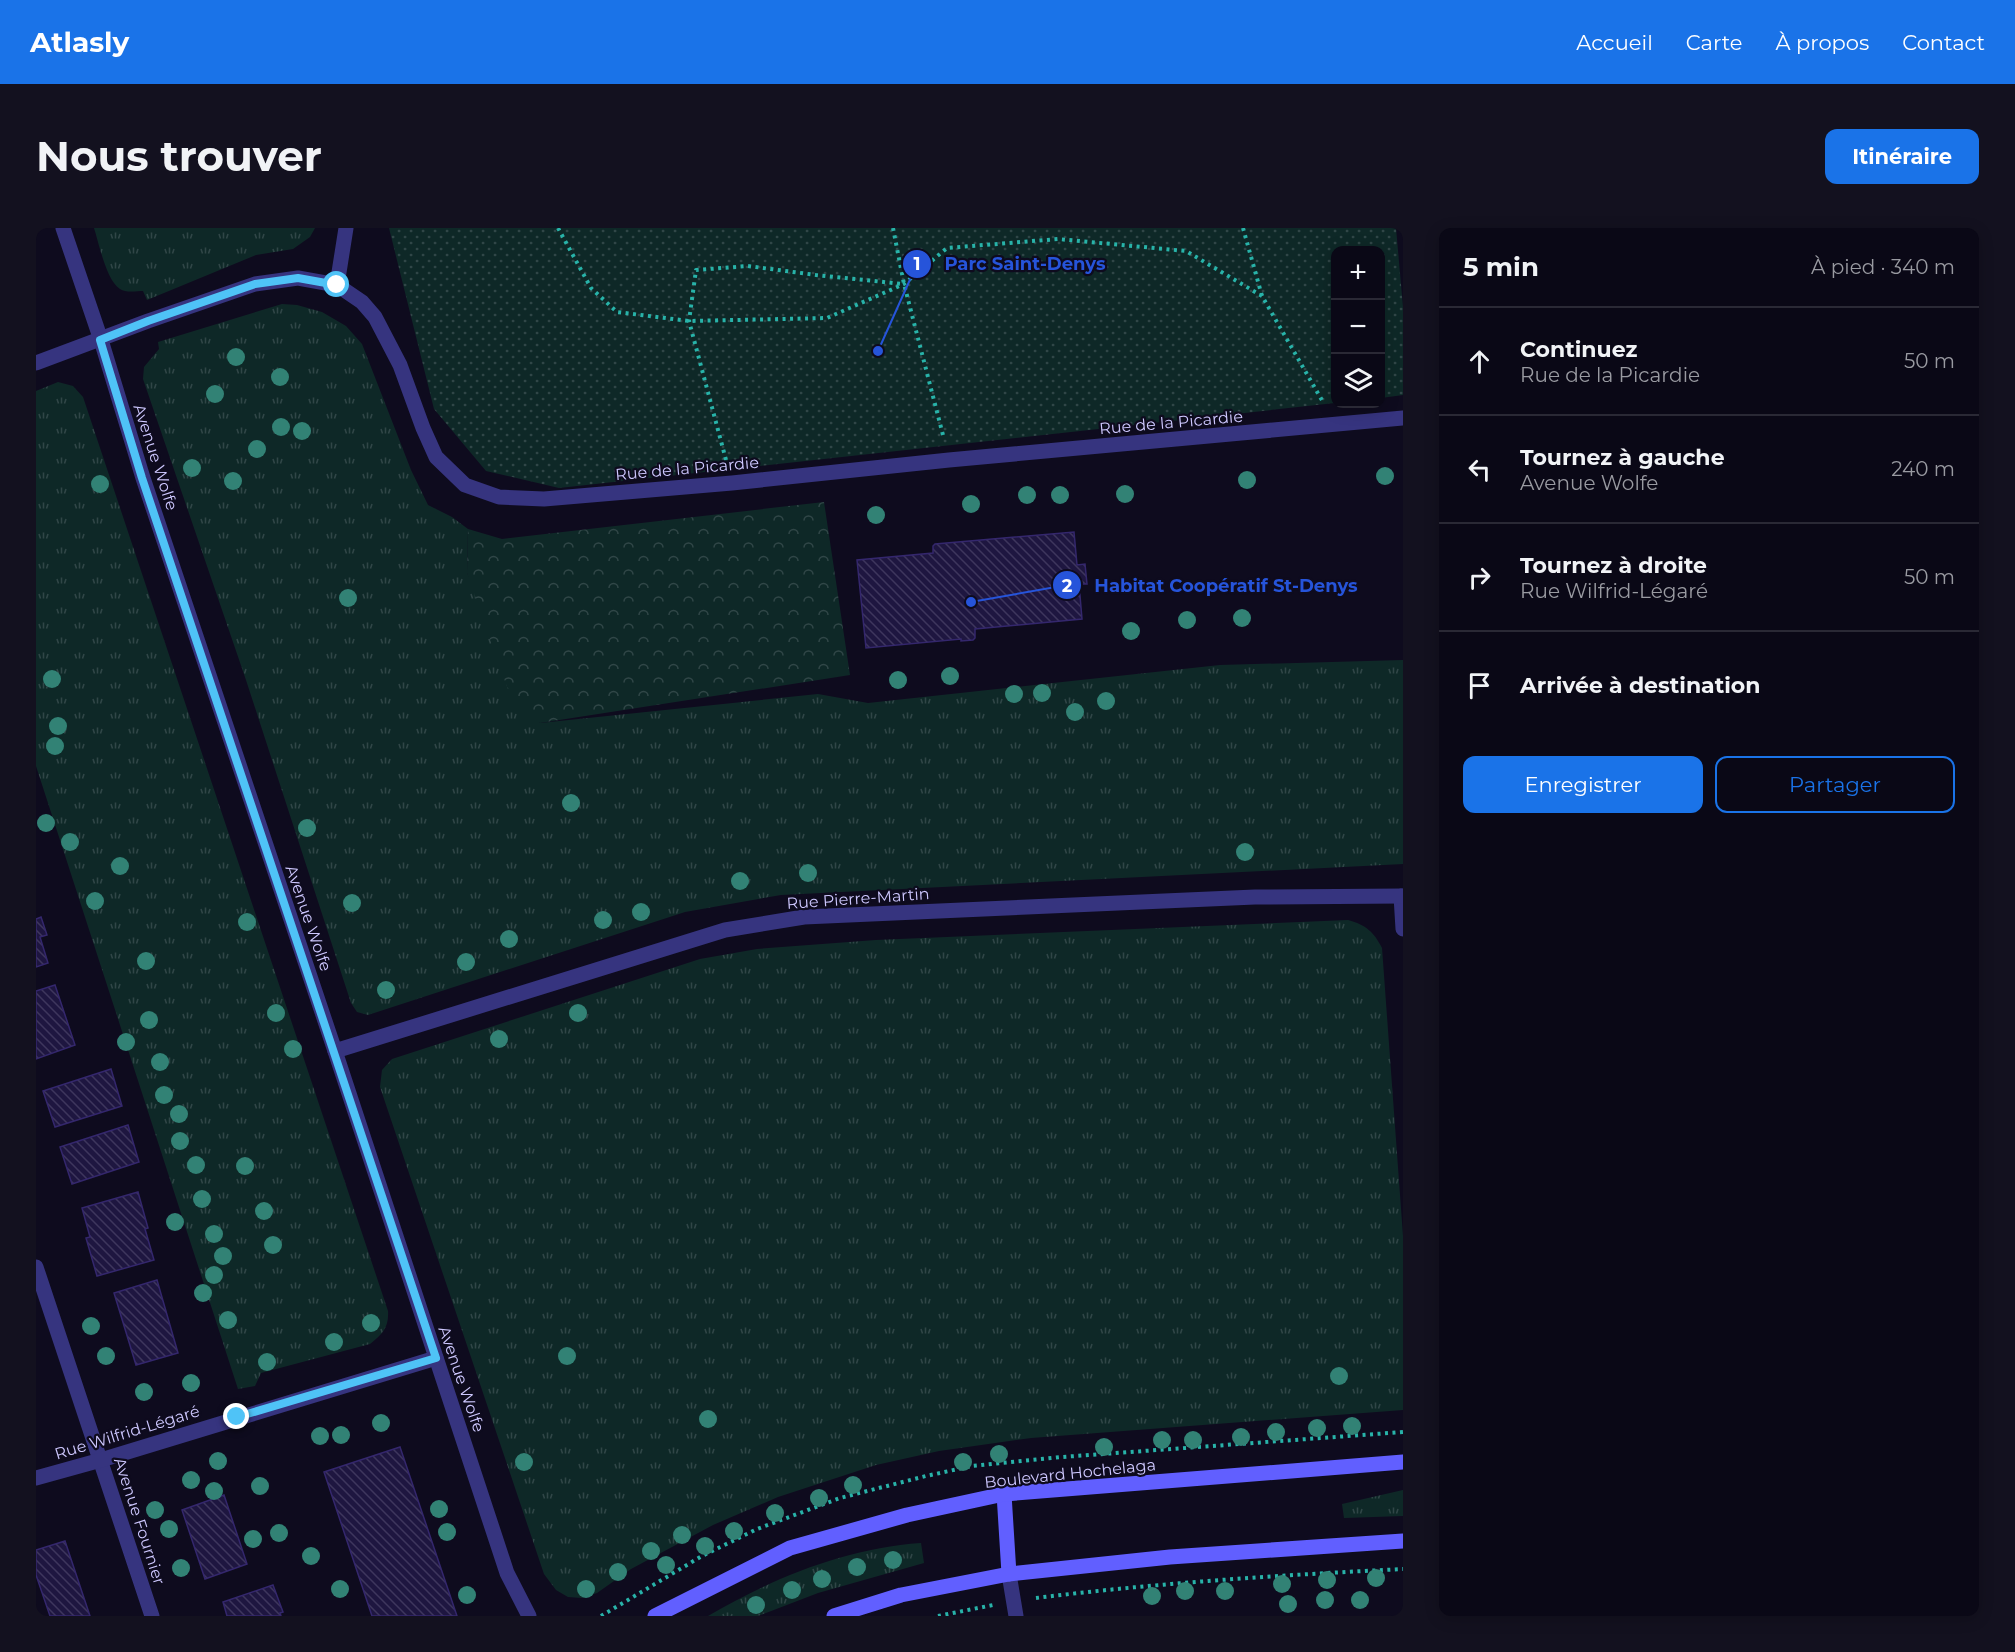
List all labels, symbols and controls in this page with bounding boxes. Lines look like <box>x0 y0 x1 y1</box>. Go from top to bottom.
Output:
text: Atlasly <box>30 25 129 59</box>
text: Accueil <box>1576 30 1653 55</box>
text: Carte <box>1686 30 1742 55</box>
text: À propos <box>1775 30 1869 55</box>
text: Contact <box>1902 30 1985 55</box>
button: Itinéraire <box>1825 129 1979 184</box>
text: Nous trouver <box>36 130 322 182</box>
callout: Parc Saint-Denys <box>902 246 1117 282</box>
map controls <box>1331 246 1385 408</box>
button: + <box>1331 246 1385 300</box>
text: 5 min <box>1463 251 1539 283</box>
text: 1 <box>913 253 921 275</box>
text: Parc Saint-Denys <box>944 253 1106 275</box>
text: À pied · 340 m <box>1811 255 1955 279</box>
route start <box>323 271 349 297</box>
button: − <box>1331 300 1385 354</box>
text: Continuez <box>1520 336 1637 363</box>
icon: ahead <box>1463 345 1496 378</box>
text: 50 m <box>1904 349 1955 373</box>
button: layers <box>1331 354 1385 408</box>
text: Rue de la Picardie <box>1520 363 1700 387</box>
street label: Avenue Wolfe <box>129 402 182 513</box>
street label: Rue de la Picardie <box>1098 407 1244 438</box>
text: Tournez à gauche <box>1520 444 1725 471</box>
street label: Rue de la Picardie <box>614 453 760 484</box>
icon: left <box>1463 453 1496 486</box>
text: 240 m <box>1891 457 1955 481</box>
text: Avenue Wolfe <box>1520 471 1658 495</box>
text: Tournez à droite <box>1520 552 1707 579</box>
icon: right <box>1463 561 1496 594</box>
text: 50 m <box>1904 565 1955 589</box>
callout: Habitat Coopératif St-Denys <box>1052 567 1369 603</box>
text: 2 <box>1062 575 1073 597</box>
text: Habitat Coopératif St-Denys <box>1094 575 1358 597</box>
text: Rue Wilfrid-Légaré <box>1520 579 1708 603</box>
icon: arrive <box>1463 669 1496 702</box>
text: Arrivée à destination <box>1520 672 1760 699</box>
button: Enregistrer <box>1463 756 1703 813</box>
button: Partager <box>1715 756 1955 813</box>
street label: Avenue Wolfe <box>282 863 336 974</box>
street label: Rue Pierre-Martin <box>786 884 930 913</box>
street label: Avenue Wolfe <box>435 1324 489 1435</box>
street label: Rue Wilfrid-Légaré <box>52 1401 202 1464</box>
route end <box>223 1403 249 1429</box>
street label: Avenue Fournier <box>110 1455 169 1587</box>
street label: Boulevard Hochelaga <box>983 1455 1157 1492</box>

